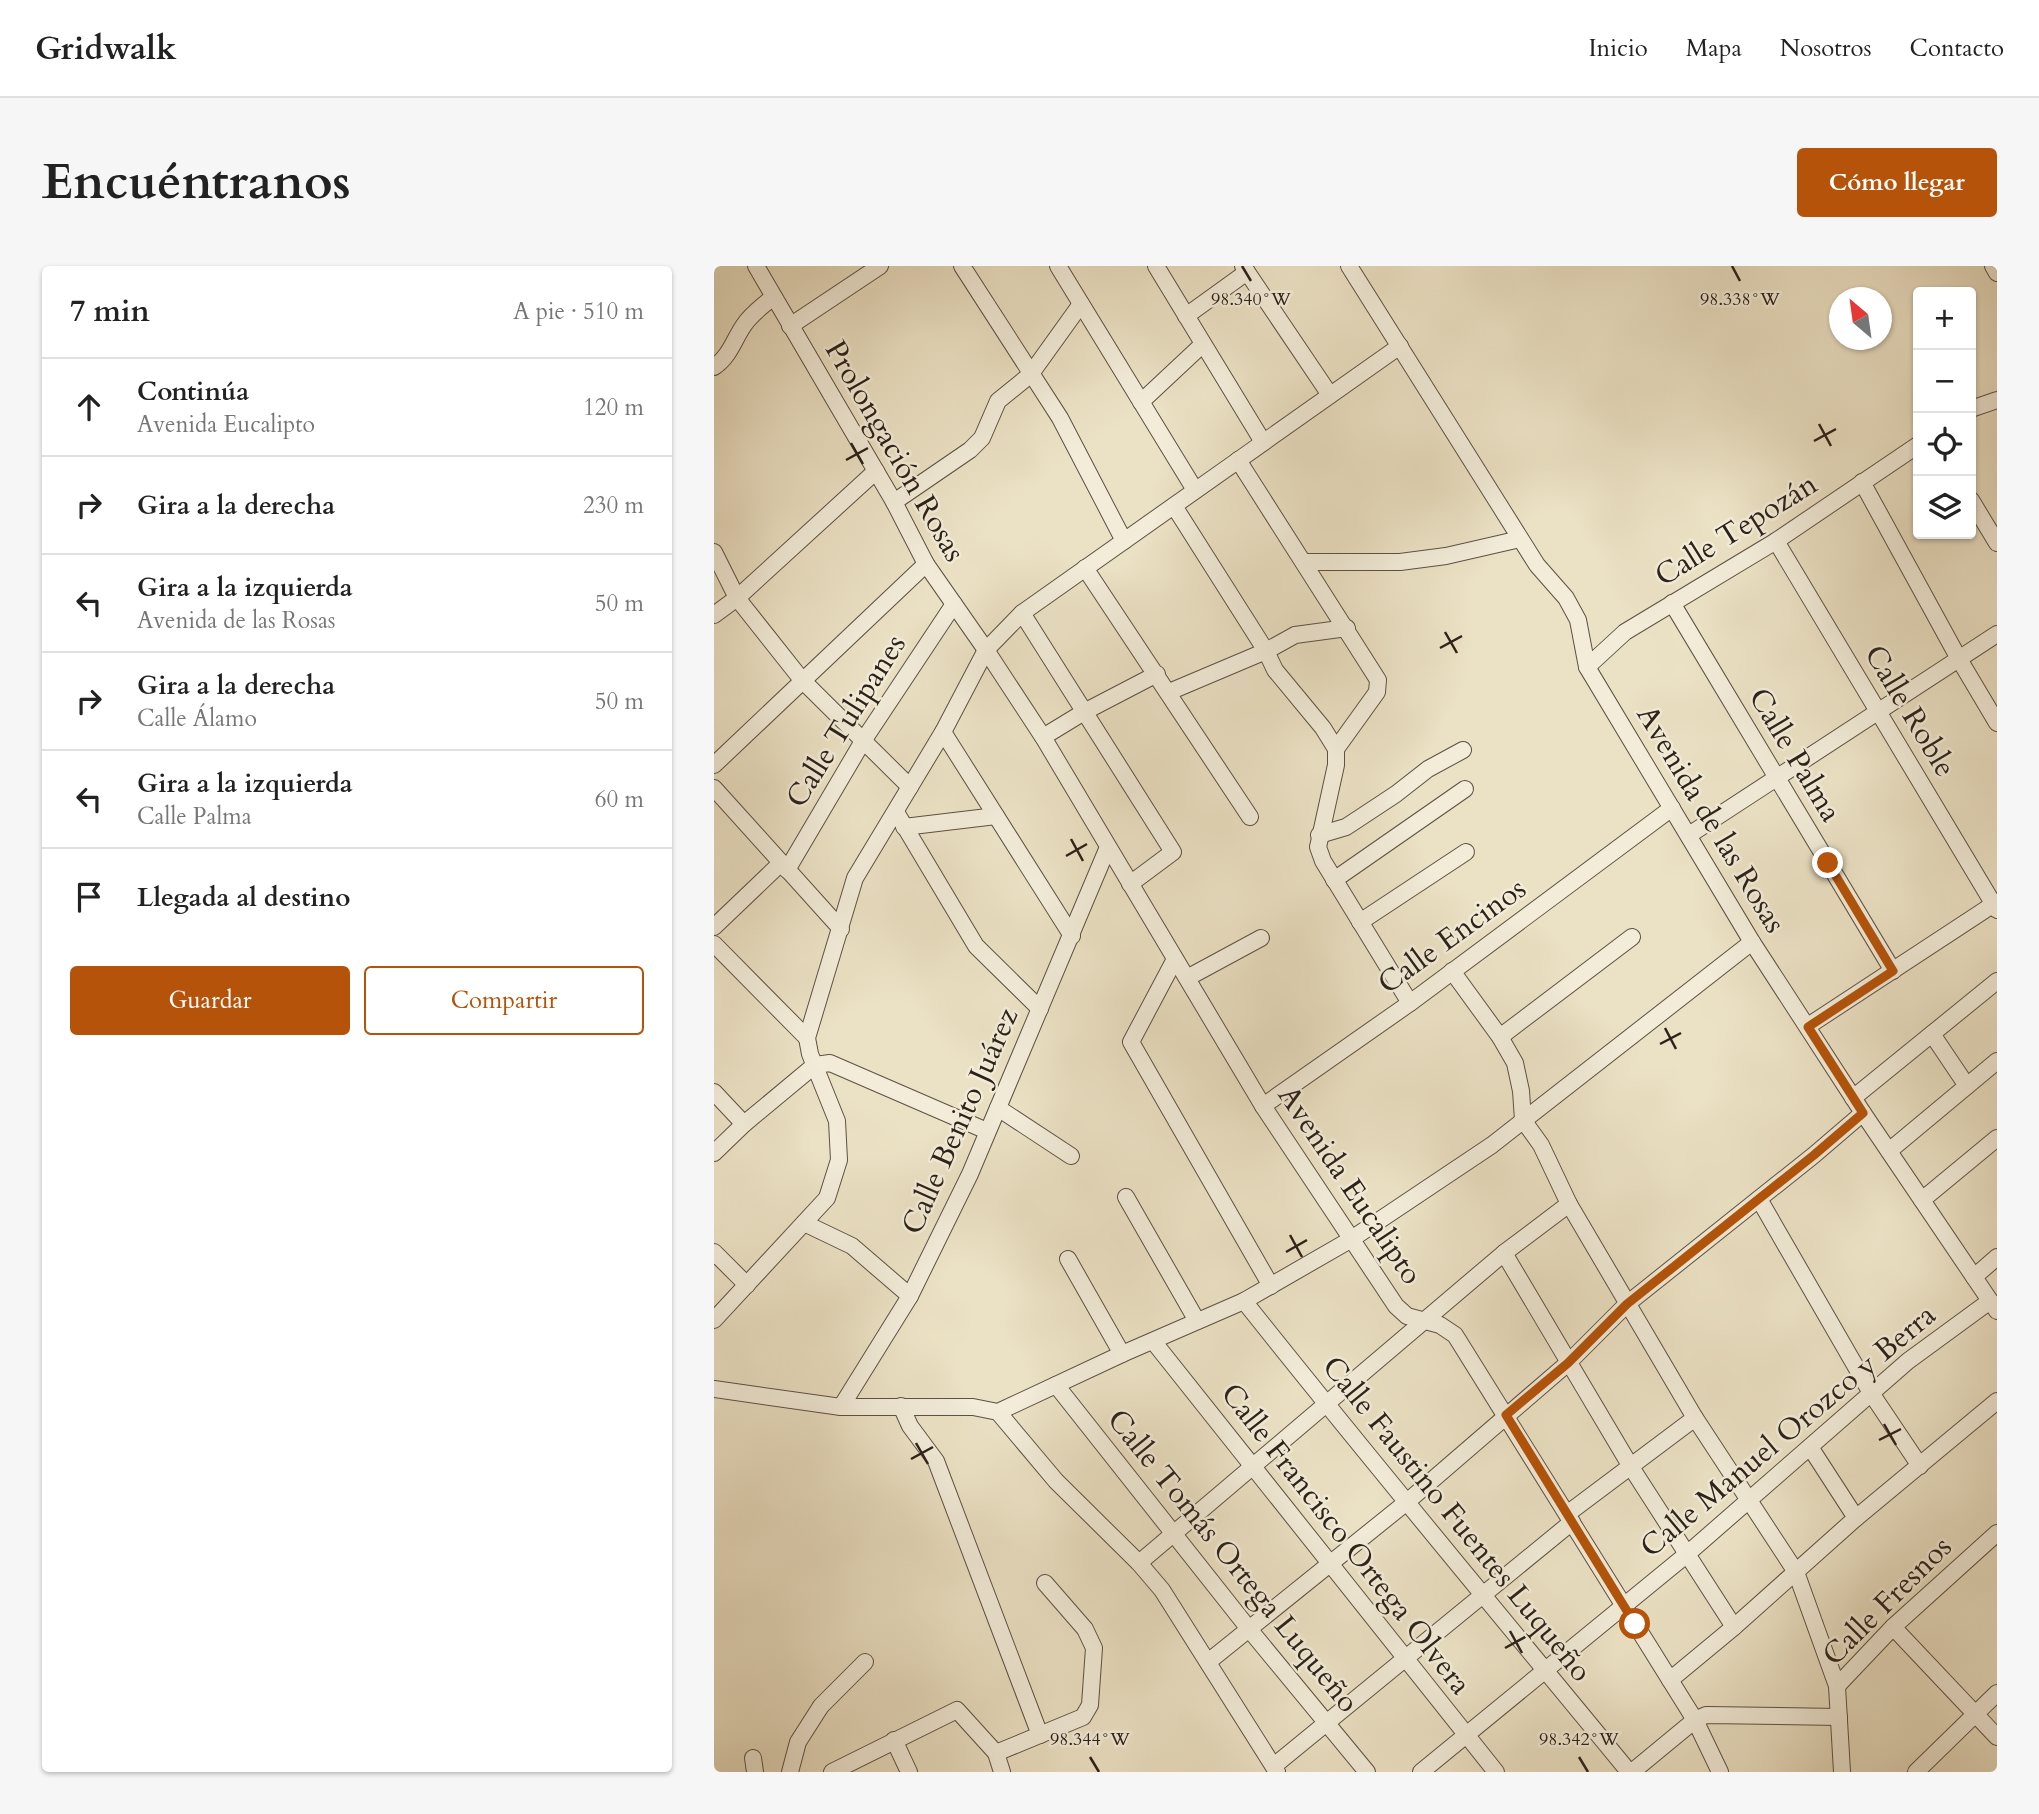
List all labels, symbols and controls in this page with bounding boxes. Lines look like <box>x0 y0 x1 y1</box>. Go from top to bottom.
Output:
text: Gridwalk <box>35 26 177 71</box>
text: Inicio <box>1588 32 1648 65</box>
text: Mapa <box>1686 32 1742 65</box>
text: Nosotros <box>1780 32 1872 65</box>
text: Contacto <box>1910 32 2004 65</box>
button: Cómo llegar <box>1797 148 1997 217</box>
text: Encuéntranos <box>42 149 351 216</box>
text: 98.340°W <box>1211 287 1291 312</box>
text: 98.338°W <box>1700 287 1780 312</box>
north arrow <box>1829 287 1892 350</box>
map controls <box>1913 287 1976 539</box>
button: + <box>1913 287 1976 350</box>
text: 7 min <box>70 291 150 332</box>
text: A pie · 510 m <box>513 296 644 327</box>
street label: Prolongación Rosas <box>815 333 975 569</box>
button: − <box>1913 350 1976 413</box>
text: Continúa <box>137 374 249 409</box>
icon: ahead <box>70 388 108 426</box>
text: 120 m <box>583 392 644 423</box>
text: Avenida Eucalipto <box>137 409 315 440</box>
button: locate <box>1913 413 1976 476</box>
street label: Calle Tepozán <box>1647 464 1825 596</box>
button: layers <box>1913 476 1976 539</box>
icon: right <box>70 486 108 524</box>
text: Gira a la derecha <box>137 488 335 523</box>
text: 230 m <box>583 490 644 521</box>
text: Gira a la izquierda <box>137 570 353 605</box>
icon: left <box>70 584 108 622</box>
text: 50 m <box>595 588 644 619</box>
text: Avenida de las Rosas <box>137 605 336 636</box>
street label: Calle Tulipanes <box>776 627 916 815</box>
street label: Calle Roble <box>1855 637 1965 785</box>
text: Gira a la derecha <box>137 668 335 703</box>
street label: Calle Palma <box>1739 680 1851 830</box>
icon: right <box>70 682 108 720</box>
text: 50 m <box>595 686 644 717</box>
street label: Avenida de las Rosas <box>1627 697 1795 941</box>
text: Calle Álamo <box>137 703 257 734</box>
text: Gira a la izquierda <box>137 766 353 801</box>
icon: left <box>70 780 108 818</box>
text: 60 m <box>595 784 644 815</box>
text: Calle Palma <box>137 801 252 832</box>
route end <box>1812 847 1843 878</box>
street label: Calle Encinos <box>1370 868 1534 1004</box>
icon: arrive <box>70 878 108 916</box>
text: Llegada al destino <box>137 880 351 915</box>
button: Guardar <box>70 966 350 1035</box>
button: Compartir <box>364 966 644 1035</box>
street label: Calle Benito Juárez <box>892 1001 1029 1241</box>
street label: Avenida Eucalipto <box>1268 1077 1432 1293</box>
street label: Calle Manuel Orozco y Berra <box>1632 1295 1944 1567</box>
street label: Calle Faustino Fuentes Luqueño <box>1313 1348 1601 1690</box>
street label: Calle Francisco Ortega Olvera <box>1211 1375 1481 1703</box>
street label: Calle Tomás Ortega Luqueño <box>1098 1401 1368 1721</box>
street label: Calle Fresnos <box>1813 1527 1961 1675</box>
route start <box>1619 1608 1650 1639</box>
text: 98.344°W <box>1050 1727 1130 1752</box>
text: 98.342°W <box>1539 1727 1619 1752</box>

